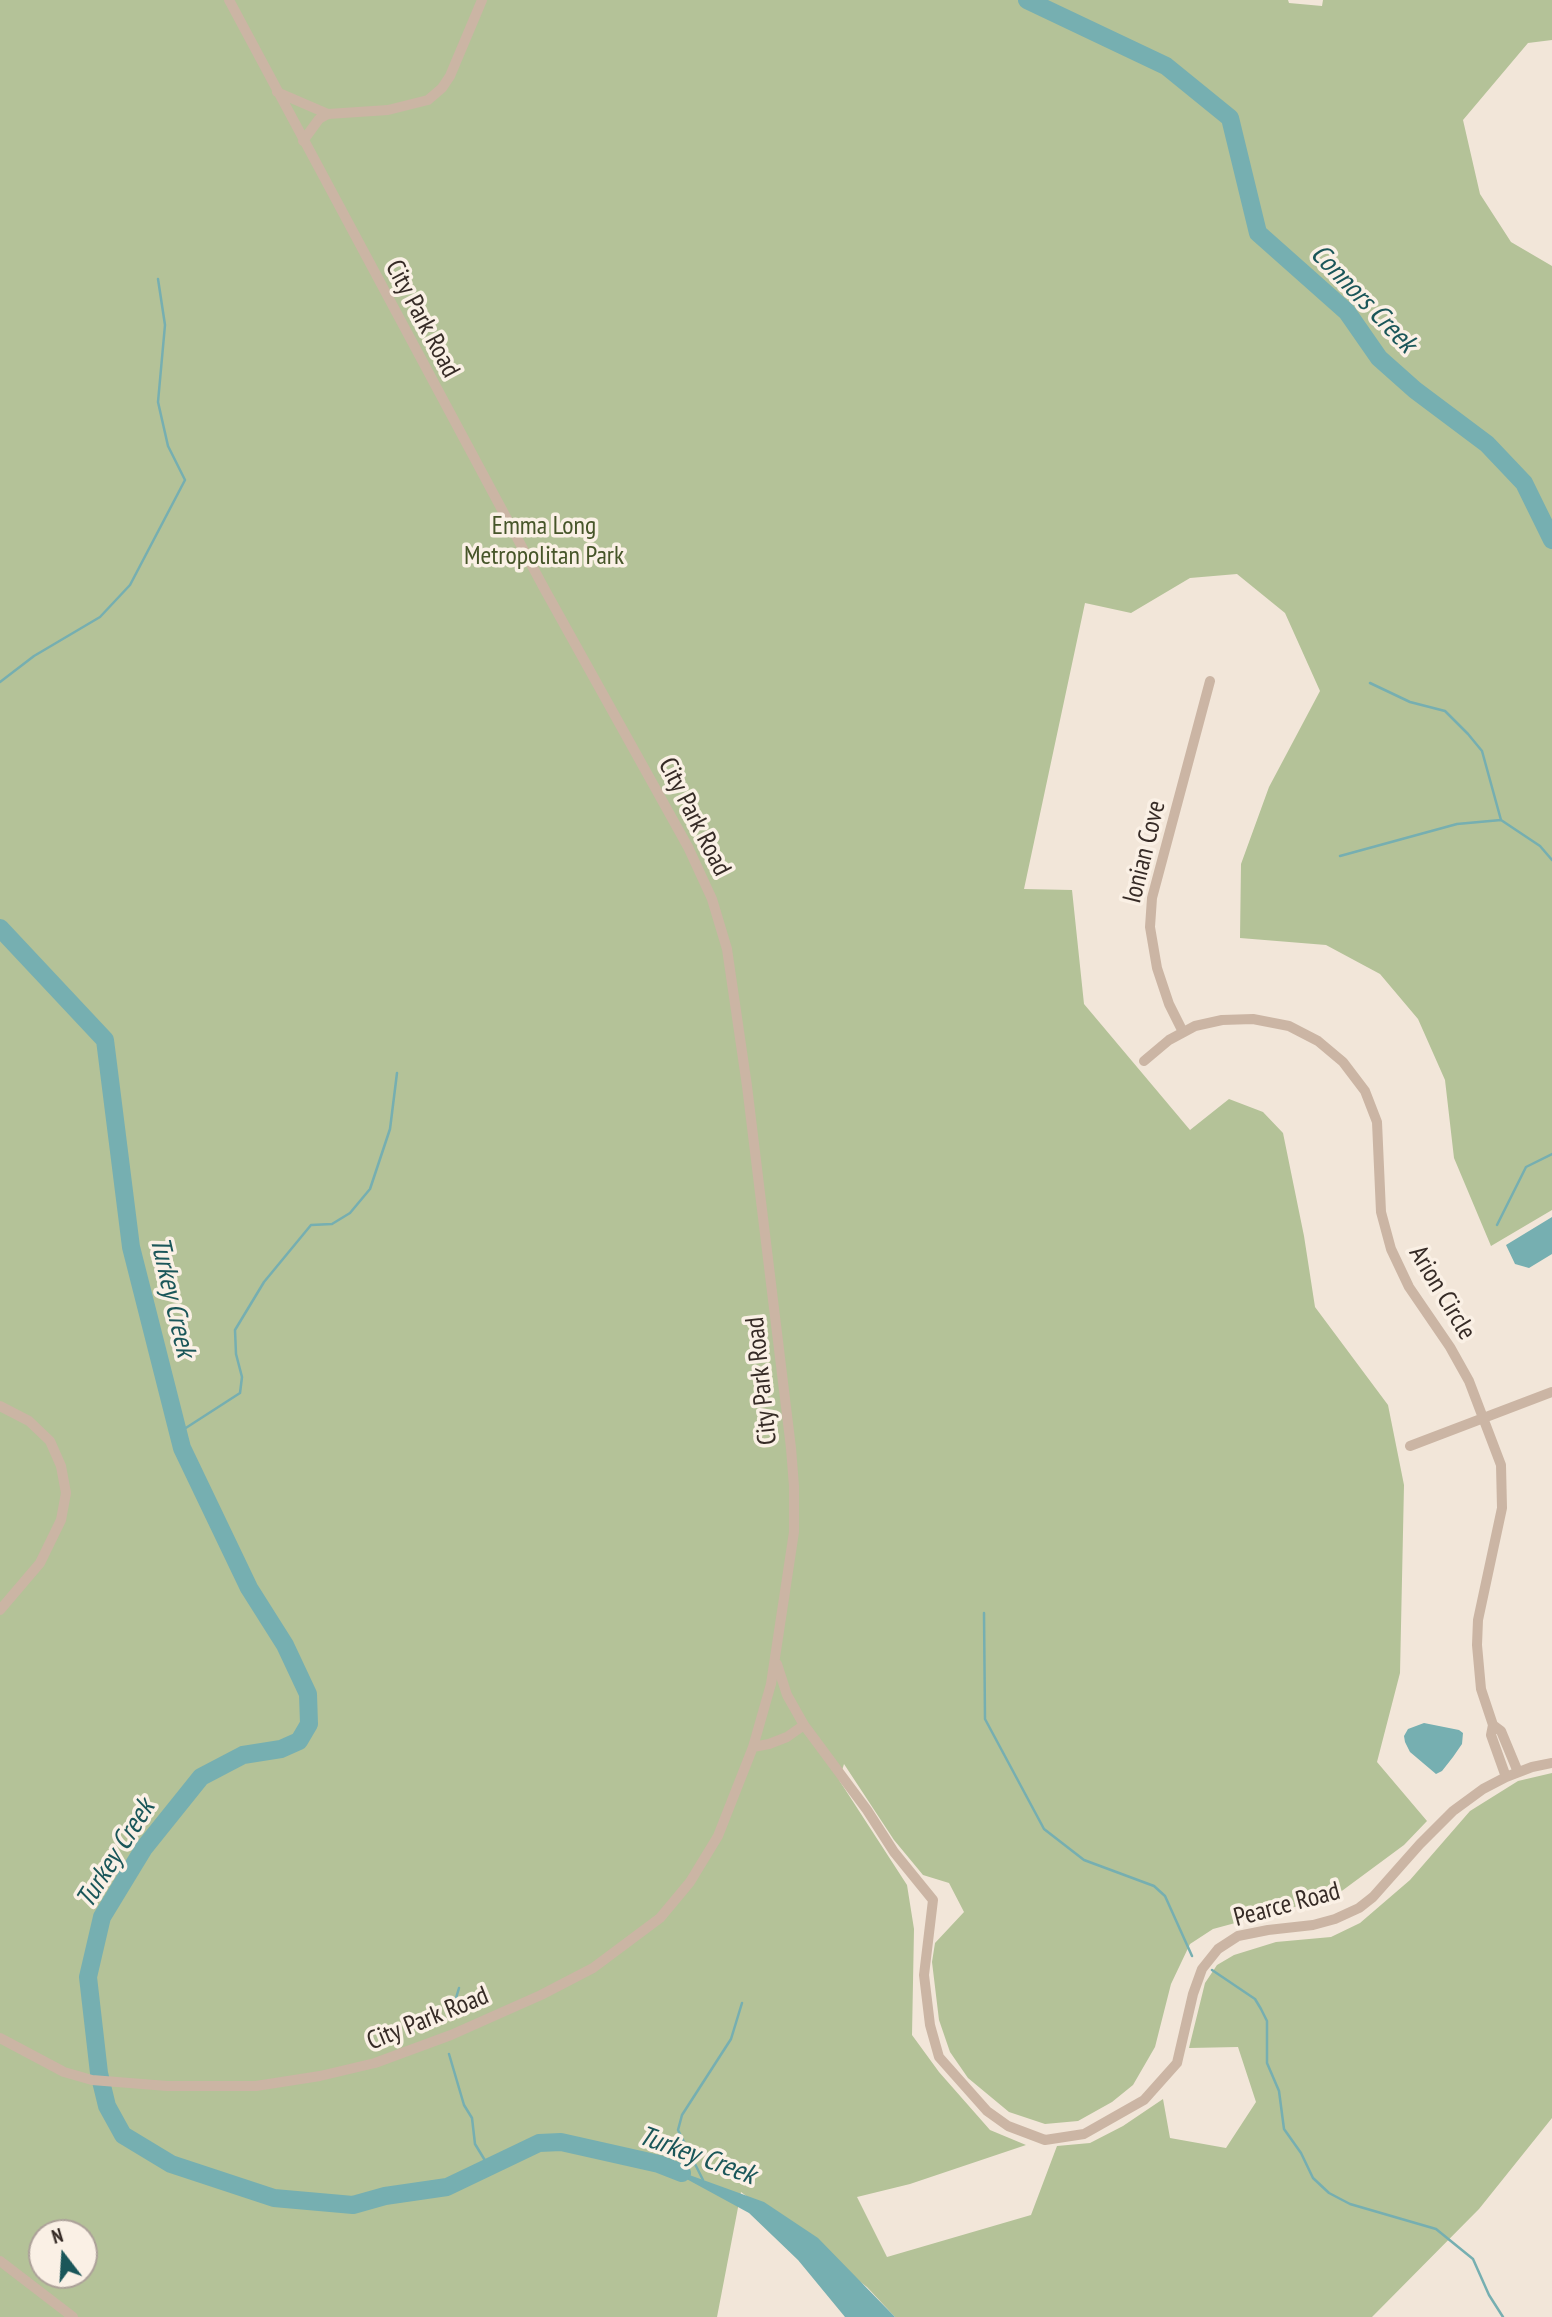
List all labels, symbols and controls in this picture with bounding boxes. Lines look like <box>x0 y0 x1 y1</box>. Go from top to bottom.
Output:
water label: Connors Creek <box>1303 238 1423 360</box>
street label: City Park Road <box>378 255 466 383</box>
park label: Emma Long Metropolitan Park <box>464 511 624 572</box>
street label: City Park Road <box>651 753 737 881</box>
street label: Ionian Cove <box>1117 797 1173 907</box>
water label: Turkey Creek <box>142 1234 202 1360</box>
street label: Arion Circle <box>1402 1240 1482 1346</box>
street label: City Park Road <box>740 1316 784 1446</box>
water label: Turkey Creek <box>69 1793 163 1915</box>
street label: Pearce Road <box>1230 1876 1344 1934</box>
street label: City Park Road <box>363 1980 493 2058</box>
water label: Turkey Creek <box>634 2119 760 2193</box>
north arrow <box>28 2219 98 2289</box>
text: N <box>49 2223 66 2249</box>

